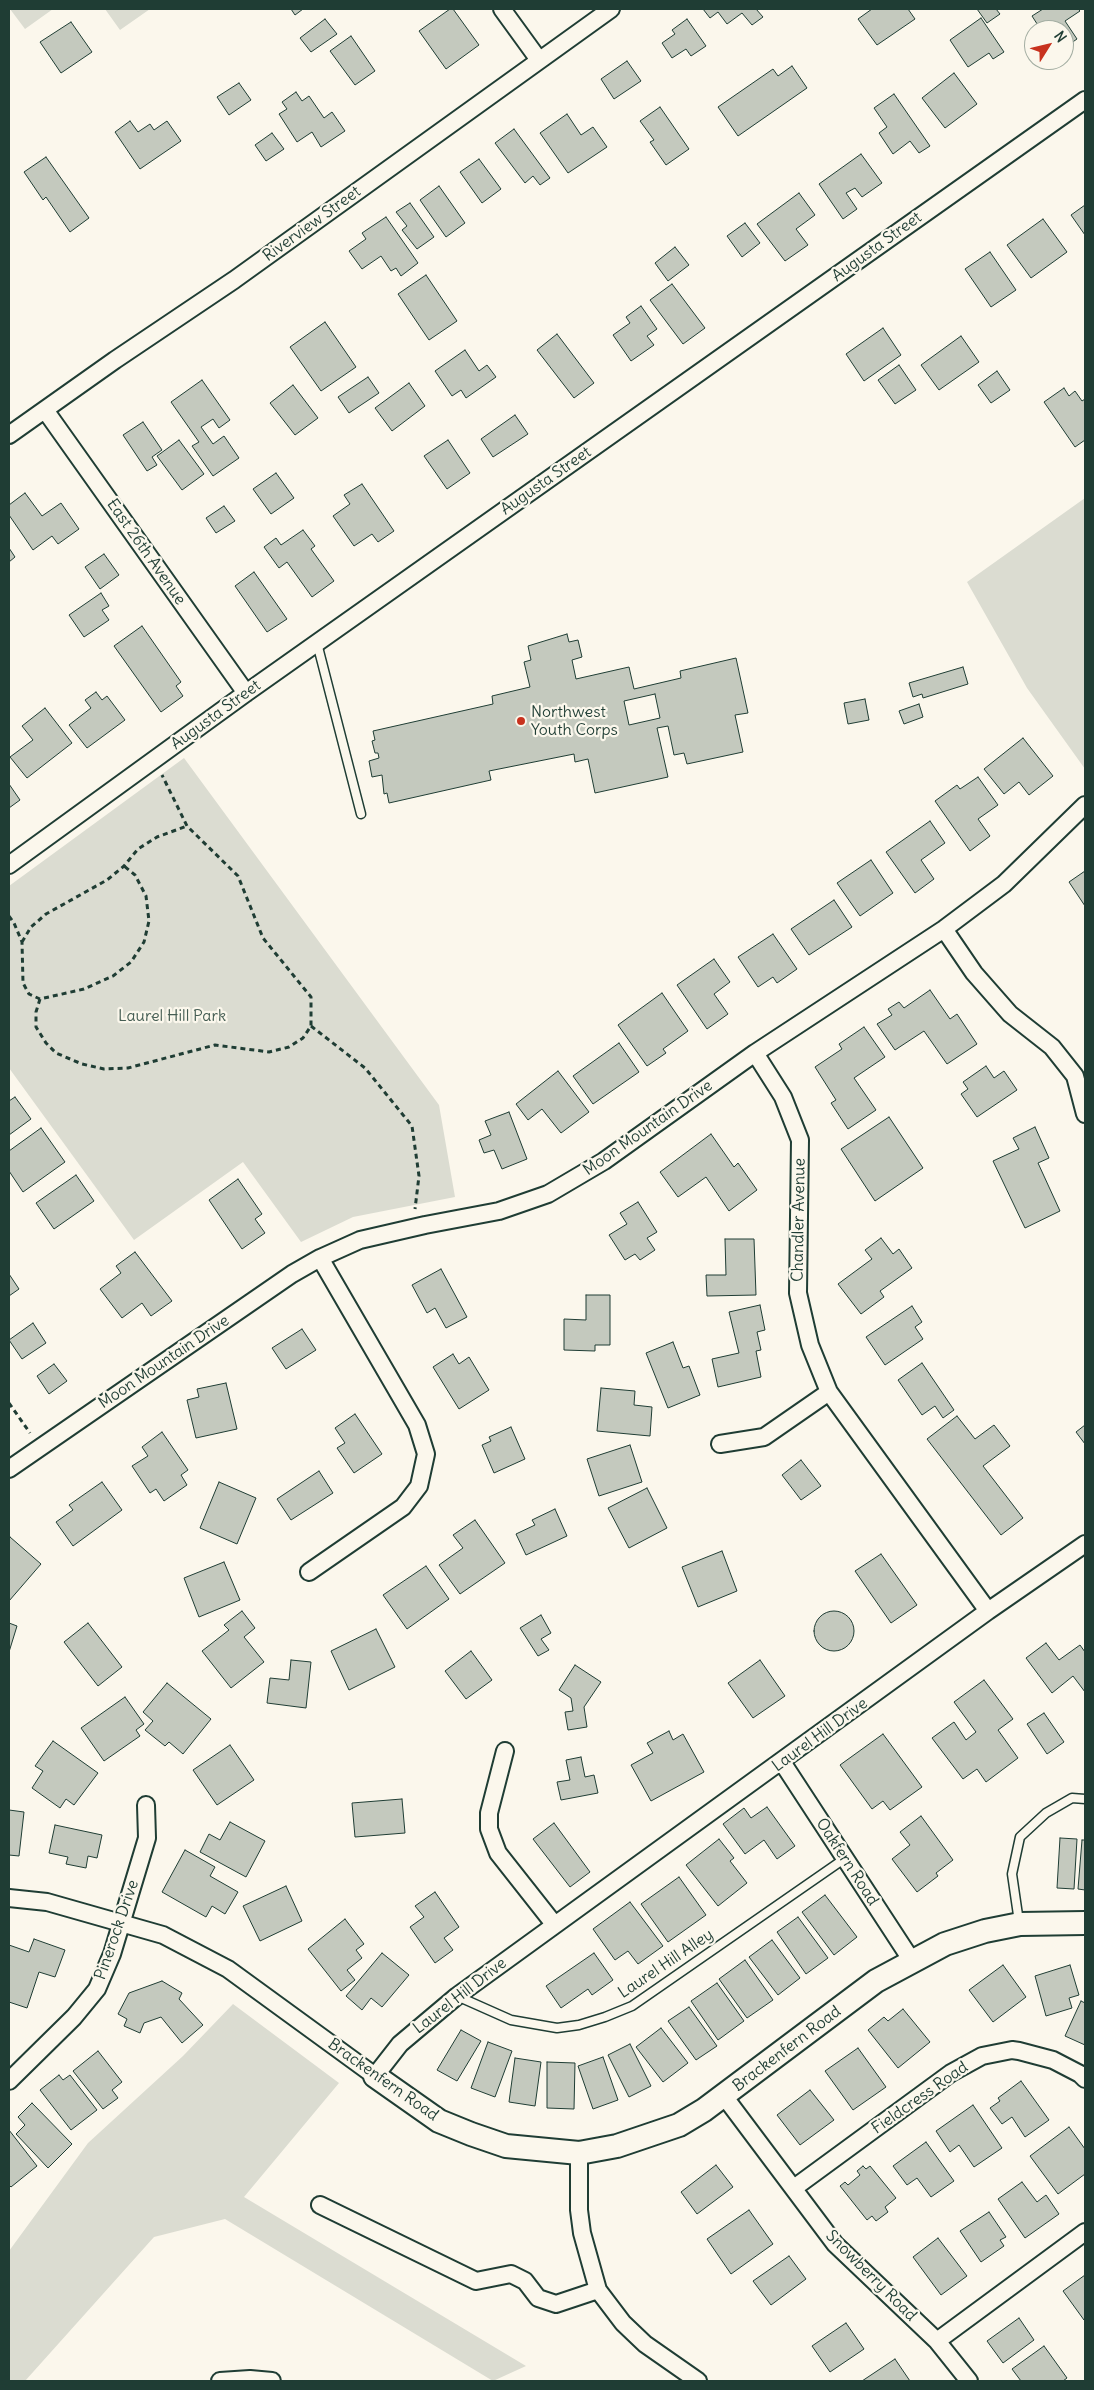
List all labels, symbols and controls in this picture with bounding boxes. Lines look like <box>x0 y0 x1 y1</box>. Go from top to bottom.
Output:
north arrow <box>1024 20 1074 70</box>
text: N <box>1050 28 1070 46</box>
street label: Riverview Street <box>260 182 364 266</box>
street label: Augusta Street <box>828 208 926 286</box>
street label: Augusta Street <box>497 443 595 519</box>
street label: East 26th Avenue <box>102 495 190 609</box>
street label: Augusta Street <box>167 676 265 754</box>
place label: Northwest Youth Corps <box>531 702 618 740</box>
marker: Northwest Youth Corps <box>515 715 527 727</box>
park label: Laurel Hill Park <box>118 1006 226 1026</box>
street label: Moon Mountain Drive <box>580 1076 716 1180</box>
street label: Chandler Avenue <box>788 1158 810 1282</box>
street label: Moon Mountain Drive <box>95 1311 233 1413</box>
street label: Laurel Hill Drive <box>769 1694 871 1776</box>
street label: Oakfern Road <box>812 1815 882 1909</box>
street label: Pinerock Drive <box>91 1878 143 1982</box>
street label: Laurel Hill Alley <box>615 1925 717 2003</box>
street label: Laurel Hill Drive <box>410 1954 510 2038</box>
street label: Brackenfern Road <box>729 2002 845 2096</box>
street label: Brackenfern Road <box>324 2035 442 2125</box>
street label: Fieldcress Road <box>868 2058 972 2138</box>
street label: Snowberry Road <box>822 2227 920 2325</box>

